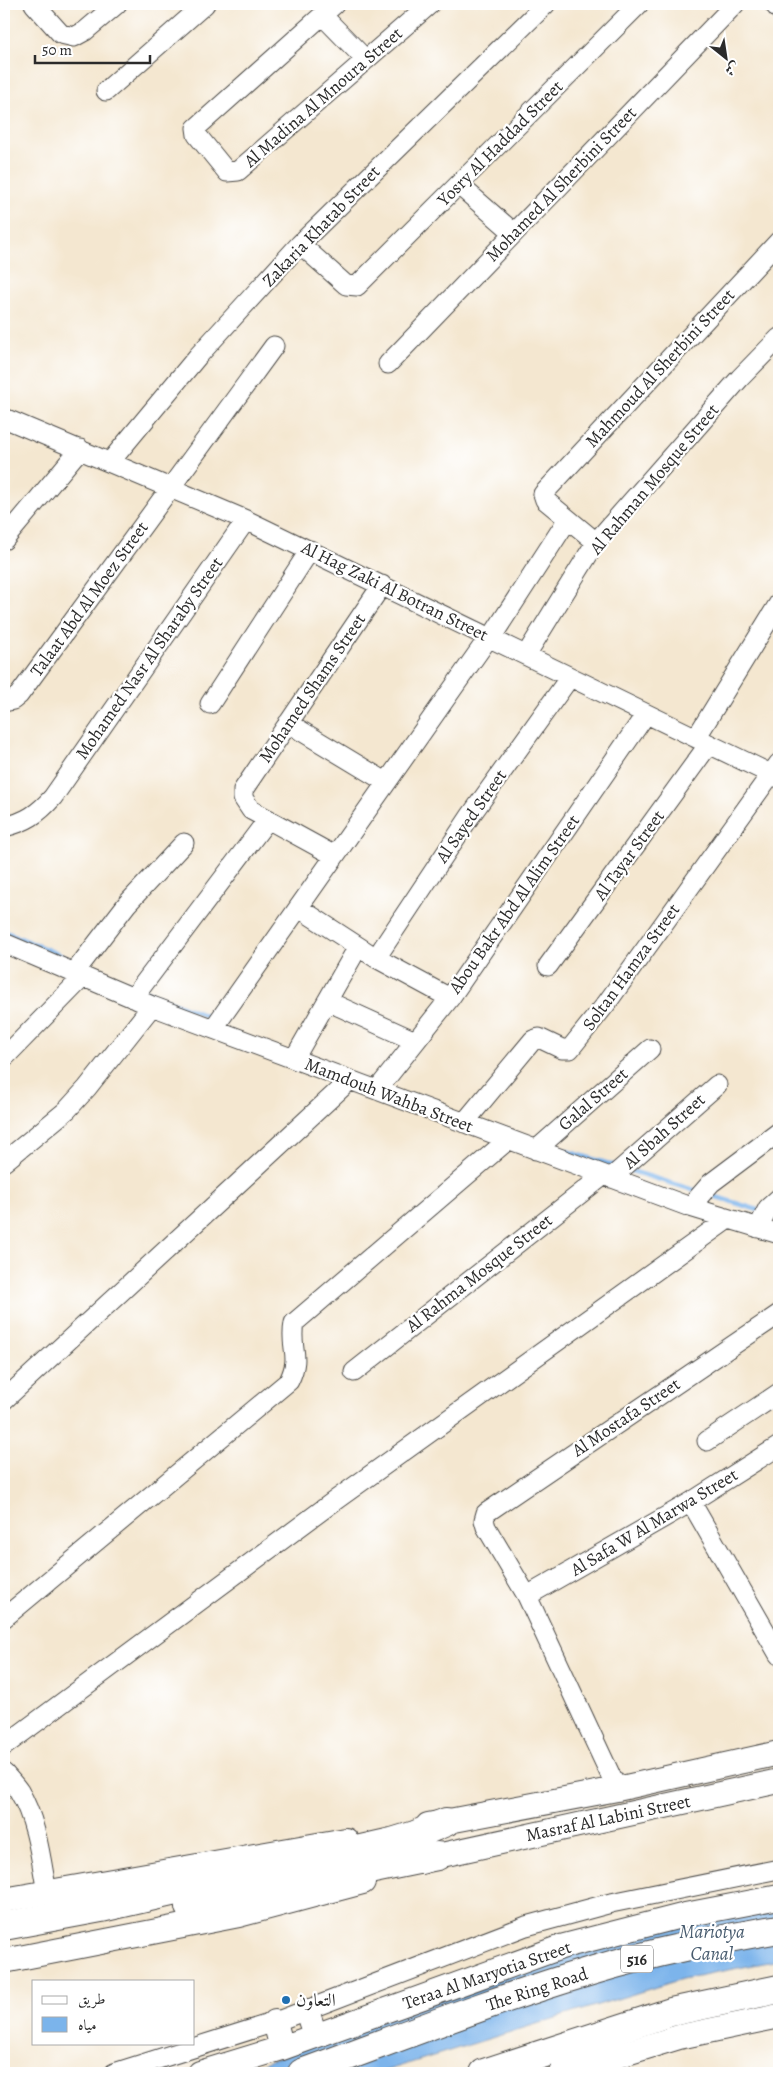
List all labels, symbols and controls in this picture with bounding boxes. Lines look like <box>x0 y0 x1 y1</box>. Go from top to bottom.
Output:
street label: Al Madina Al Mnoura Street <box>238 21 407 173</box>
scale bar <box>35 32 150 64</box>
north arrow <box>700 32 750 82</box>
text: 50 m <box>42 40 72 60</box>
text: ش <box>721 57 743 81</box>
street label: Yosry Al Haddad Street <box>431 75 568 212</box>
street label: Mohamed Al Sherbini Street <box>480 101 642 267</box>
street label: Zakaria Khatab Street <box>257 160 385 292</box>
street label: Mahmoud Al Sherbini Street <box>580 283 740 453</box>
street label: Al Rahman Mosque Street <box>583 399 724 560</box>
street label: Talaat Abd Al Moez Street <box>24 516 154 682</box>
street label: Al Hag Zaki Al Botran Street <box>297 535 492 647</box>
street label: Mohamed Nasr Al Sharaby Street <box>70 552 228 764</box>
street label: Mohamed Shams Street <box>253 608 371 767</box>
street label: Al Sayed Street <box>429 765 512 868</box>
street label: Al Tayar Street <box>588 805 670 906</box>
street label: Abou Bakr Abd Al Alim Street <box>442 810 585 999</box>
street label: Soltan Hamza Street <box>577 899 685 1035</box>
street label: Mamdouh Wahba Street <box>301 1052 477 1138</box>
street label: Galal Street <box>553 1062 633 1136</box>
street label: Al Sbah Street <box>617 1088 710 1175</box>
street label: Al Rahma Mosque Street <box>400 1208 557 1338</box>
street label: Al Mostafa Street <box>566 1372 685 1463</box>
street label: Al Safa W Al Marwa Street <box>565 1462 742 1582</box>
street label: Masraf Al Labini Street <box>523 1789 693 1847</box>
water label: Mariotya Canal <box>679 1919 745 1967</box>
street label: Teraa Al Maryotia Street <box>400 1935 574 2015</box>
road number: 516 <box>621 1946 653 1972</box>
street label: The Ring Road <box>483 1961 591 2017</box>
legend <box>32 1980 195 2044</box>
place label: التعاون <box>296 1988 336 2012</box>
text: طريق <box>78 1989 105 2009</box>
marker: التعاون <box>280 1994 292 2006</box>
text: مياه <box>78 2015 96 2035</box>

